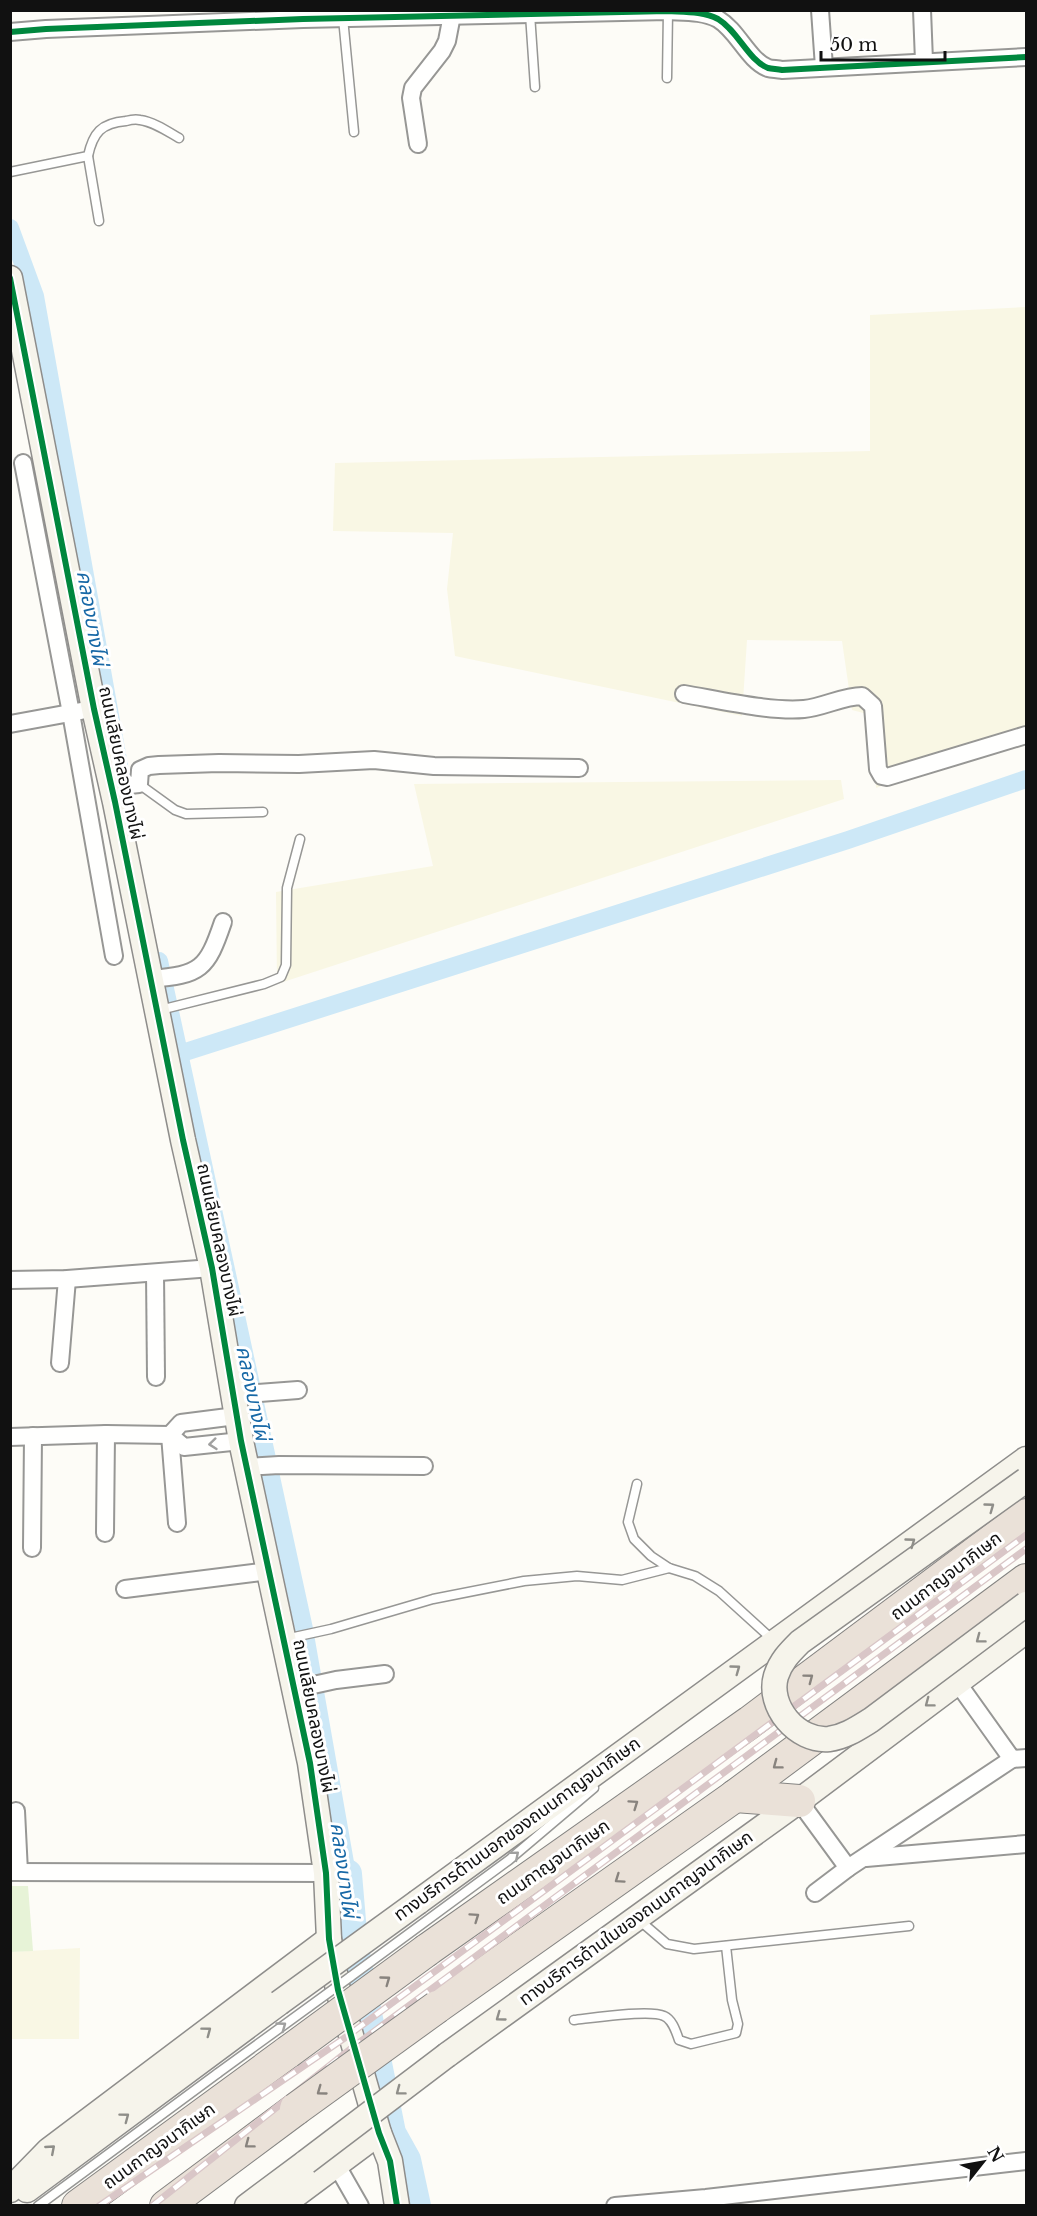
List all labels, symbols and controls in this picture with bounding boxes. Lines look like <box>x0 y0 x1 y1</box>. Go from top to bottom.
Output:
scale bar <box>821 24 946 62</box>
text: 50 m <box>830 34 878 56</box>
water label: คลองบางไผ่ <box>72 569 113 670</box>
street label: ถนนเลียบคลองบางไผ่ <box>94 684 148 842</box>
street label: ถนนเลียบคลองบางไผ่ <box>192 1161 246 1319</box>
water label: คลองบางไผ่ <box>231 1344 275 1445</box>
one-way arrow <box>208 1437 217 1450</box>
one-way arrow <box>983 1503 994 1514</box>
street label: ถนนกาญจนาภิเษก <box>886 1527 1006 1625</box>
one-way arrow <box>905 1539 916 1550</box>
one-way arrow <box>975 1632 986 1643</box>
street label: ถนนเลียบคลองบางไผ่ <box>288 1637 340 1795</box>
one-way arrow <box>730 1666 741 1677</box>
one-way arrow <box>803 1674 814 1685</box>
one-way arrow <box>924 1696 935 1707</box>
street label: ทางบริการด้านนอกของถนนกาญจนาภิเษก <box>390 1732 644 1926</box>
one-way arrow <box>773 1758 784 1769</box>
one-way arrow <box>628 1800 639 1811</box>
street label: ถนนกาญจนาภิเษก <box>492 1815 614 1909</box>
water label: คลองบางไผ่ <box>325 1821 363 1922</box>
street label: ทางบริการด้านในของถนนกาญจนาภิเษก <box>515 1826 757 2010</box>
one-way arrow <box>508 1851 519 1862</box>
one-way arrow <box>614 1871 625 1882</box>
one-way arrow <box>468 1913 479 1924</box>
one-way arrow <box>379 1976 390 1987</box>
one-way arrow <box>495 2010 506 2021</box>
one-way arrow <box>275 2023 286 2034</box>
one-way arrow <box>200 2027 211 2038</box>
one-way arrow <box>396 2083 407 2094</box>
one-way arrow <box>317 2084 328 2095</box>
street label: ถนนกาญจนาภิเษก <box>99 2098 219 2194</box>
one-way arrow <box>118 2113 129 2124</box>
north arrow <box>953 2132 1013 2192</box>
one-way arrow <box>245 2137 256 2148</box>
text: N <box>983 2143 1008 2166</box>
one-way arrow <box>45 2145 55 2156</box>

